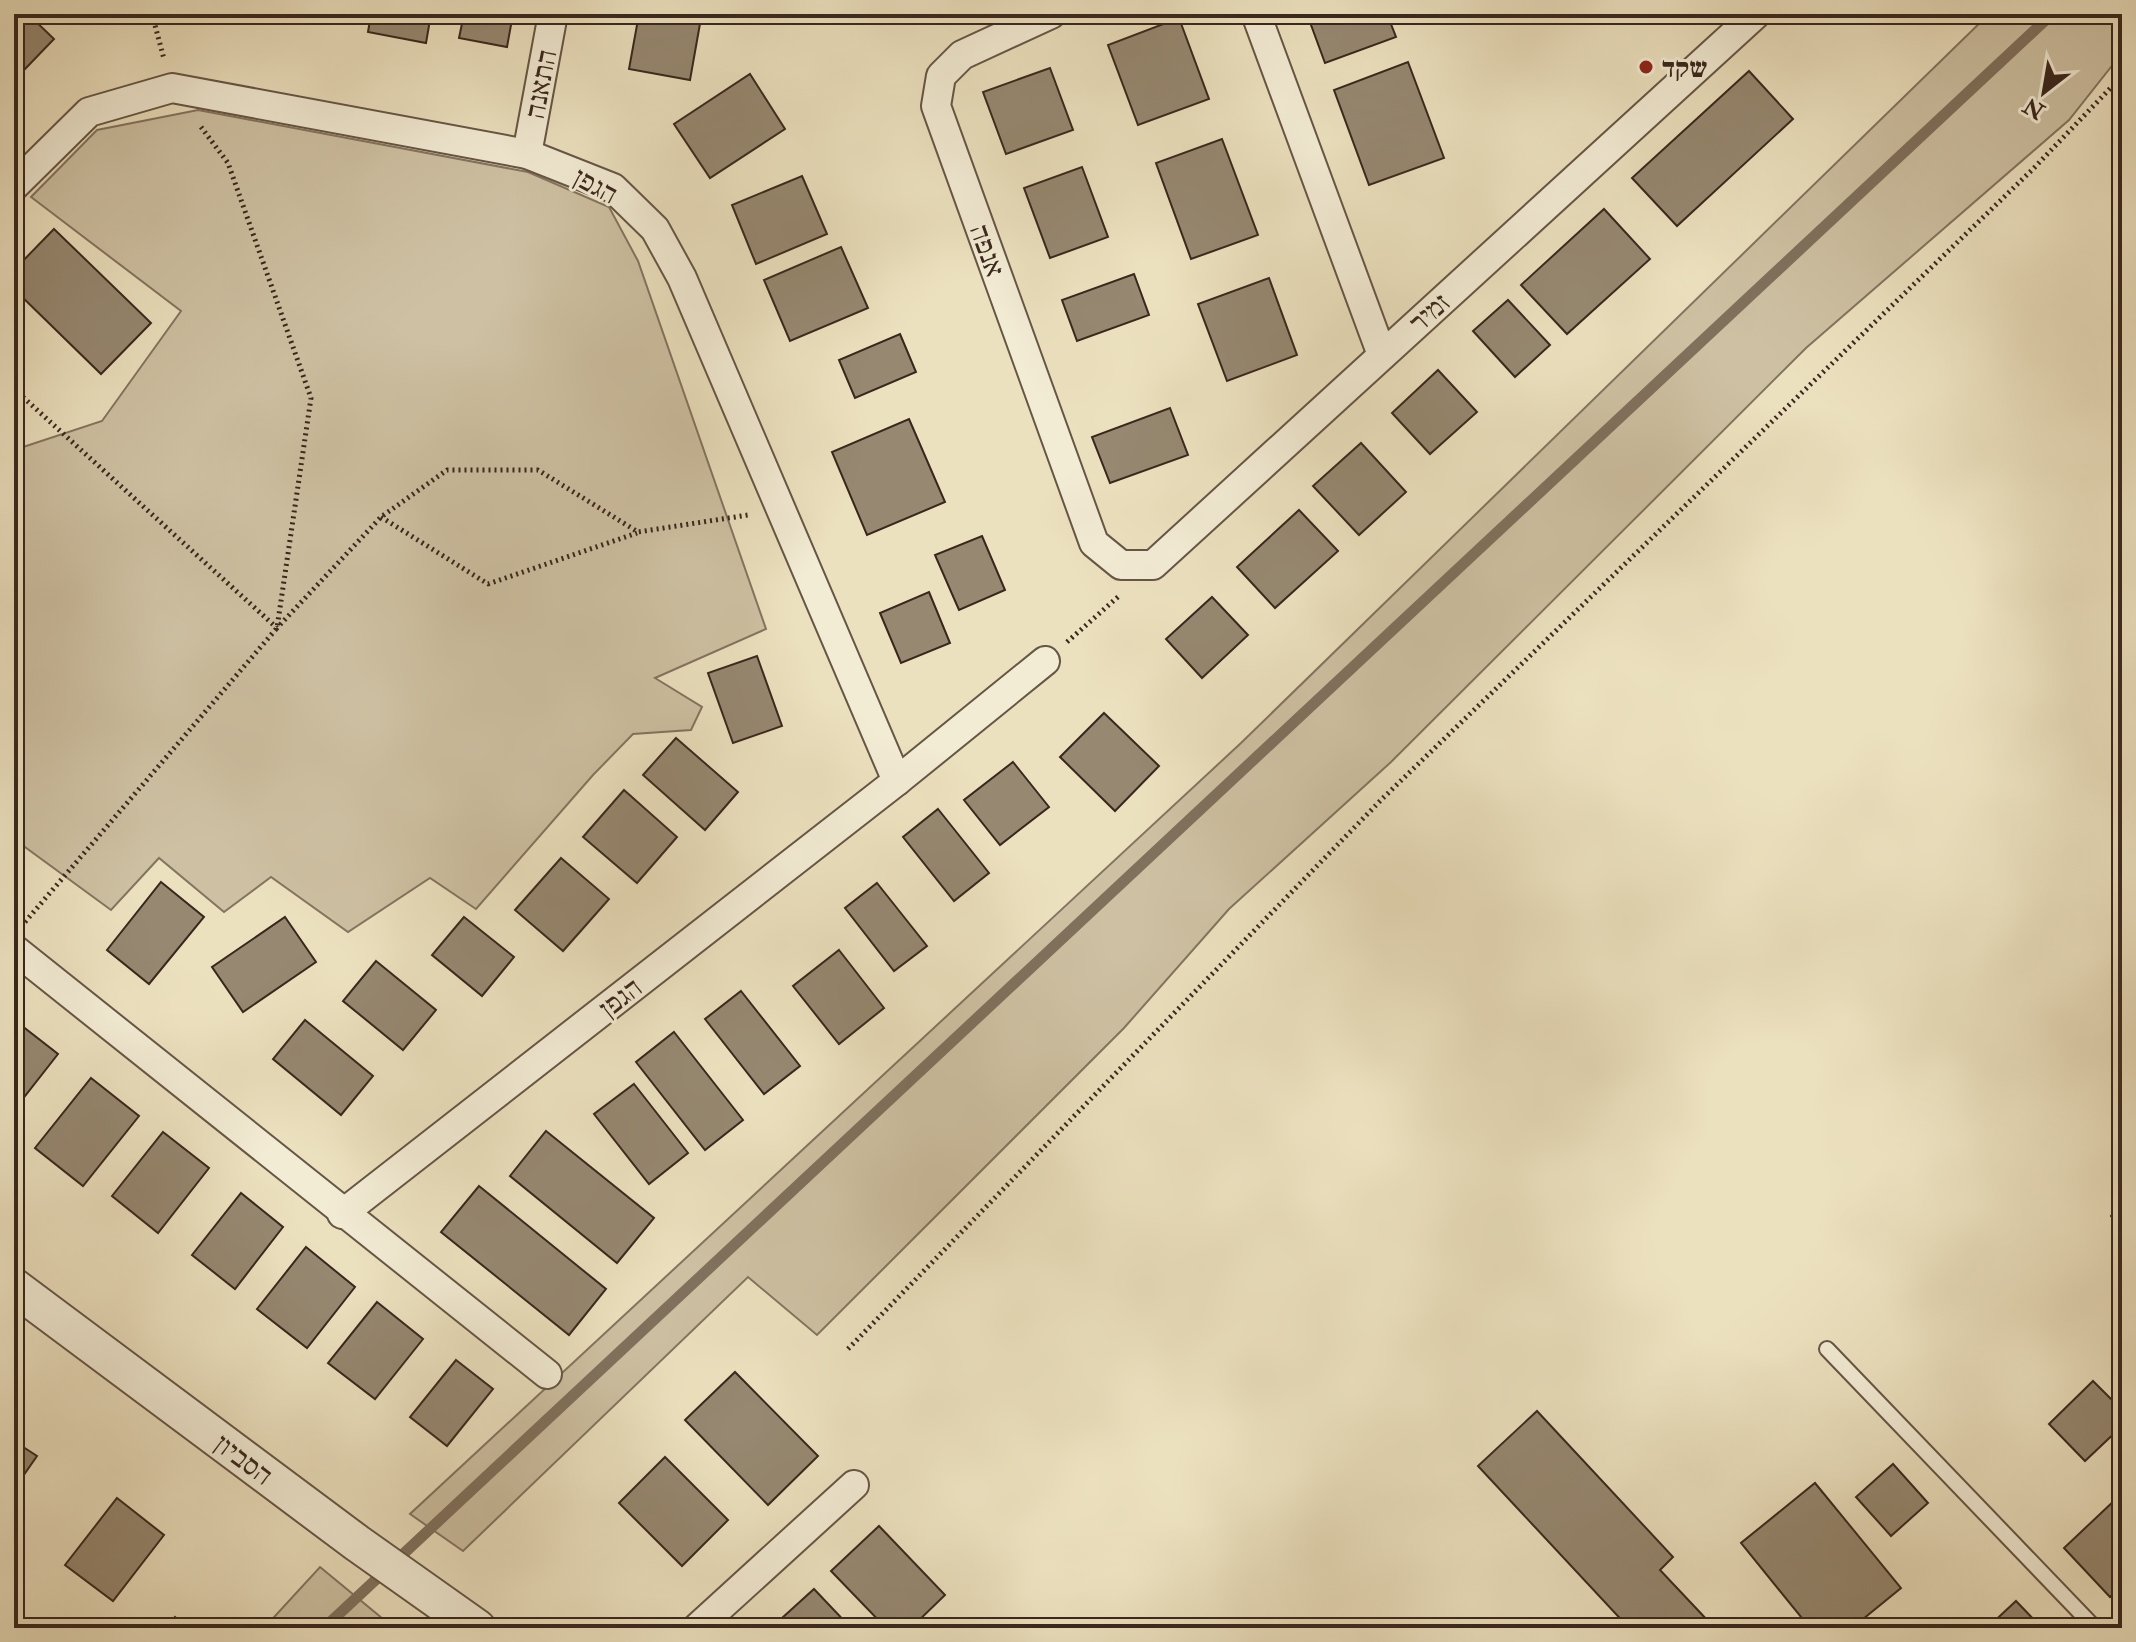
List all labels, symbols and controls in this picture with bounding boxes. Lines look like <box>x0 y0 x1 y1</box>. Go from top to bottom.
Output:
street label: התאנה <box>518 47 565 122</box>
place label: שקד <box>1662 51 1707 86</box>
north arrow <box>2004 52 2084 132</box>
marker: שקד <box>1637 58 1655 76</box>
text: N <box>2018 91 2051 126</box>
street label: הגפן <box>567 160 623 212</box>
street label: אנפה <box>961 220 1012 281</box>
street label: זמיר <box>1402 286 1458 340</box>
street label: הגפן <box>592 971 649 1026</box>
street label: הסביון <box>207 1427 279 1493</box>

